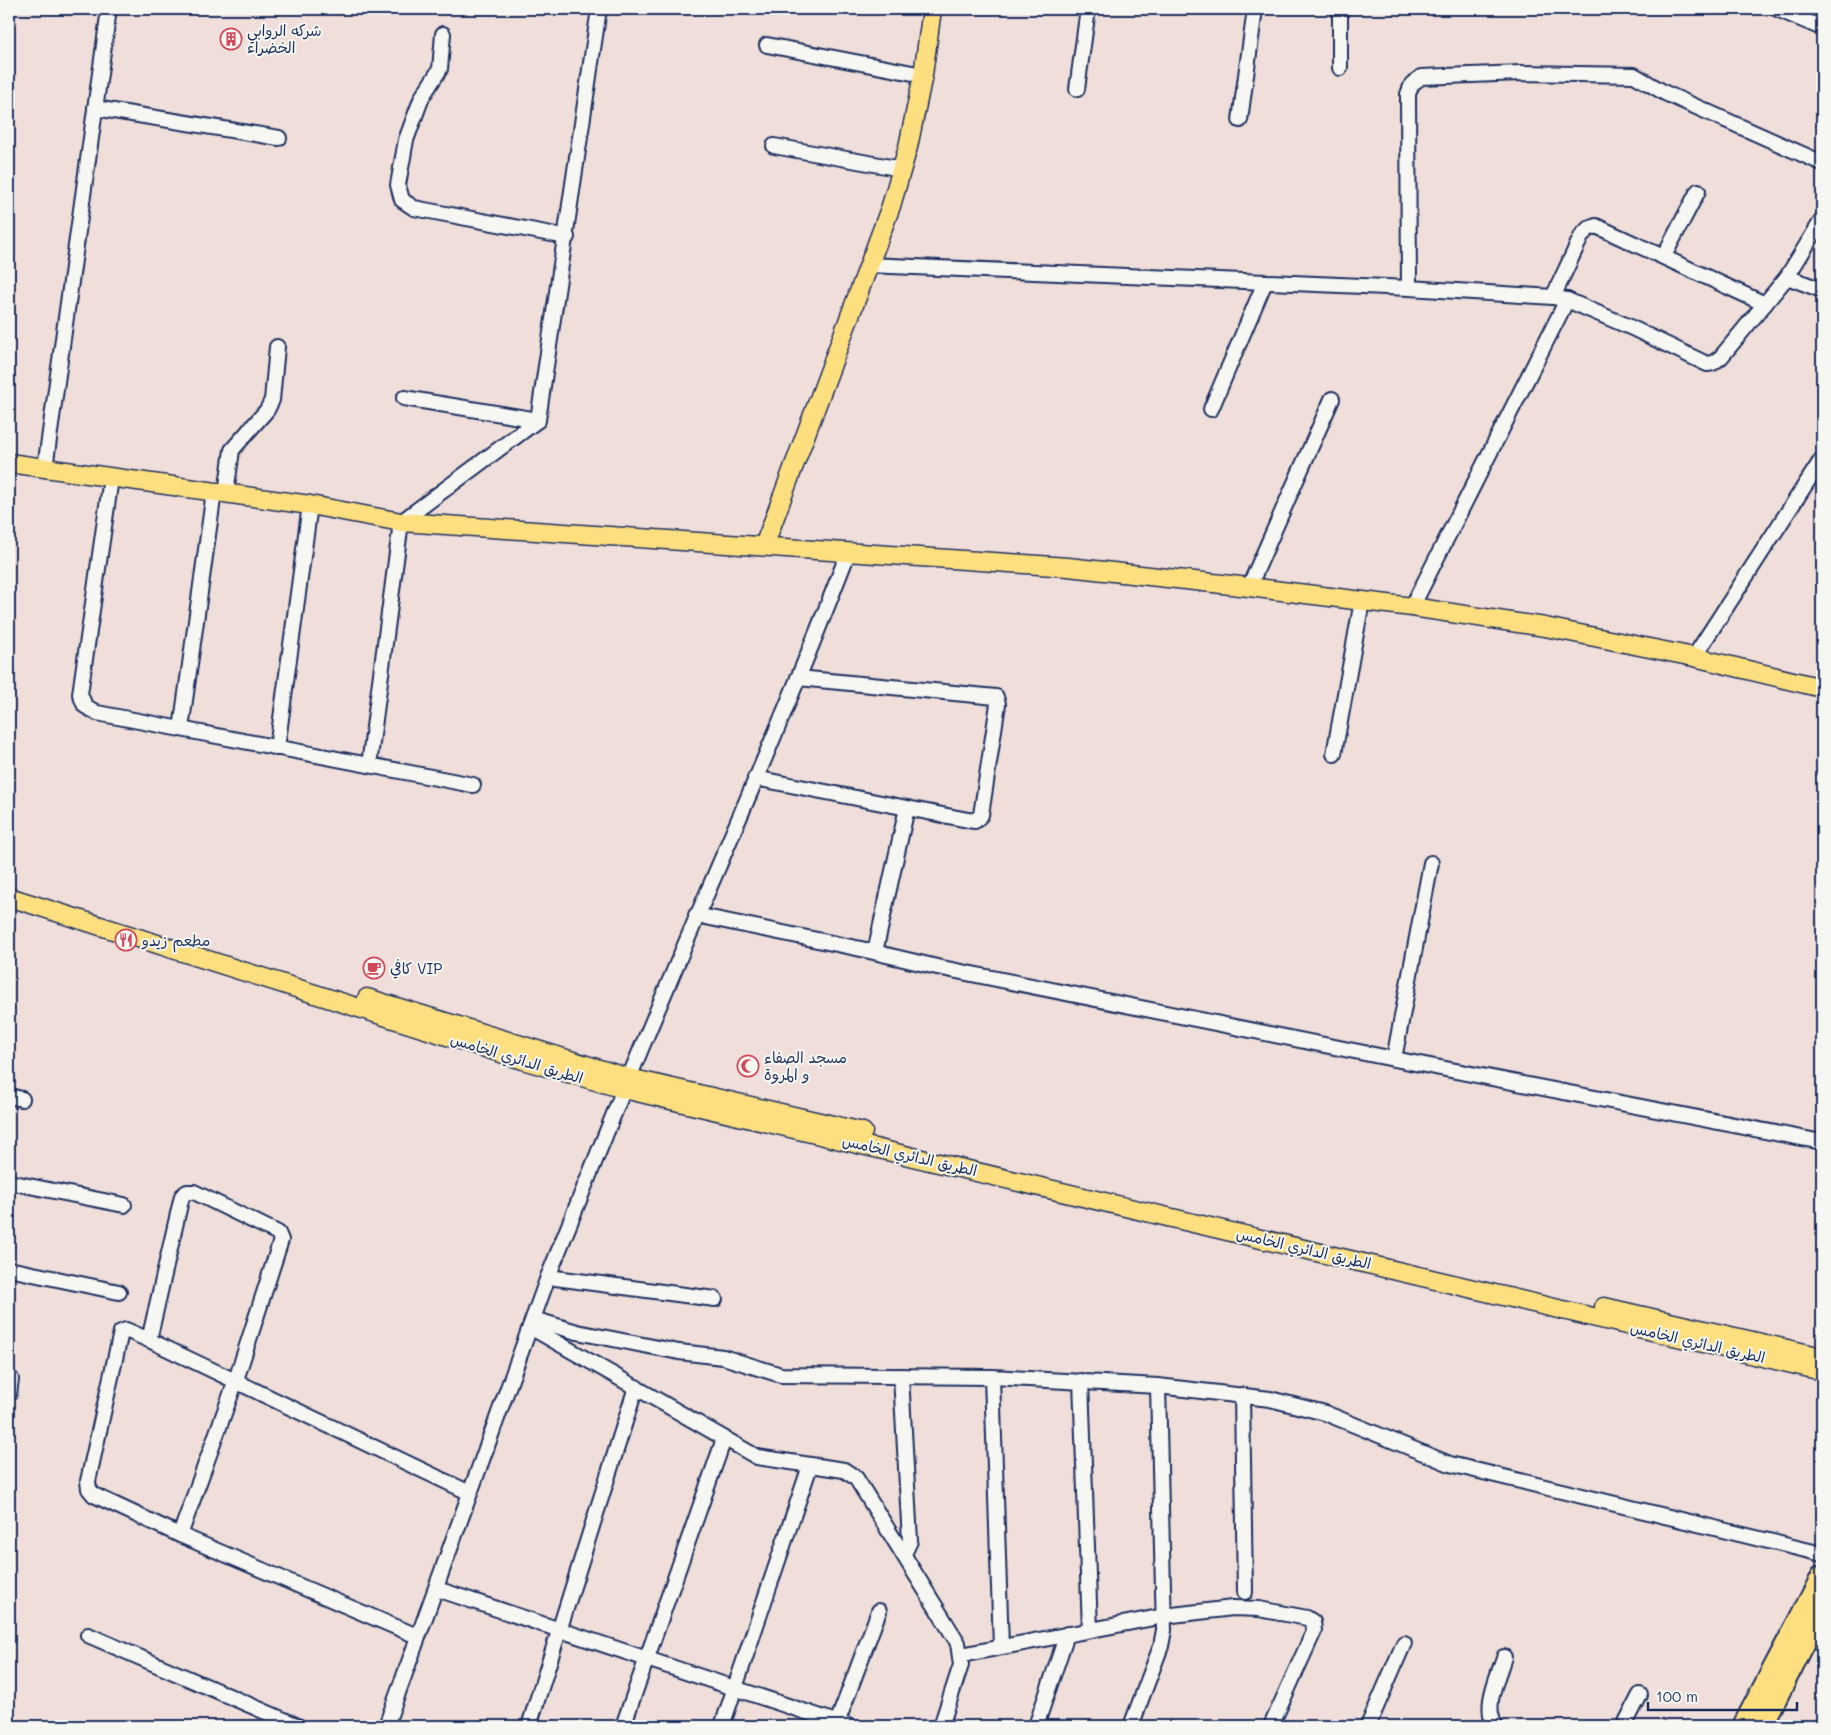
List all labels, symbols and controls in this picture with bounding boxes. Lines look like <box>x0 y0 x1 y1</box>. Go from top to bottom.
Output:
place label: شركه الروابي الخضراء <box>247 20 322 57</box>
building icon: شركه الروابي الخضراء <box>219 27 243 51</box>
restaurant icon: مطعم زيدو <box>114 928 138 952</box>
place label: مطعم زيدو <box>141 930 210 953</box>
cafe icon: كافي VIP <box>362 956 386 980</box>
place label: كافي VIP <box>390 958 442 979</box>
street label: الطريق الدائري الخامس <box>448 1028 586 1090</box>
place label: مسجد الصفاء و المروة <box>764 1047 847 1085</box>
mosque icon: مسجد الصفاء و المروة <box>736 1054 760 1078</box>
street label: الطريق الدائري الخامس <box>840 1130 979 1182</box>
street label: الطريق الدائري الخامس <box>1234 1223 1373 1275</box>
street label: الطريق الدائري الخامس <box>1628 1317 1767 1369</box>
scale bar <box>1648 1680 1797 1712</box>
text: 100 m <box>1656 1686 1698 1706</box>

